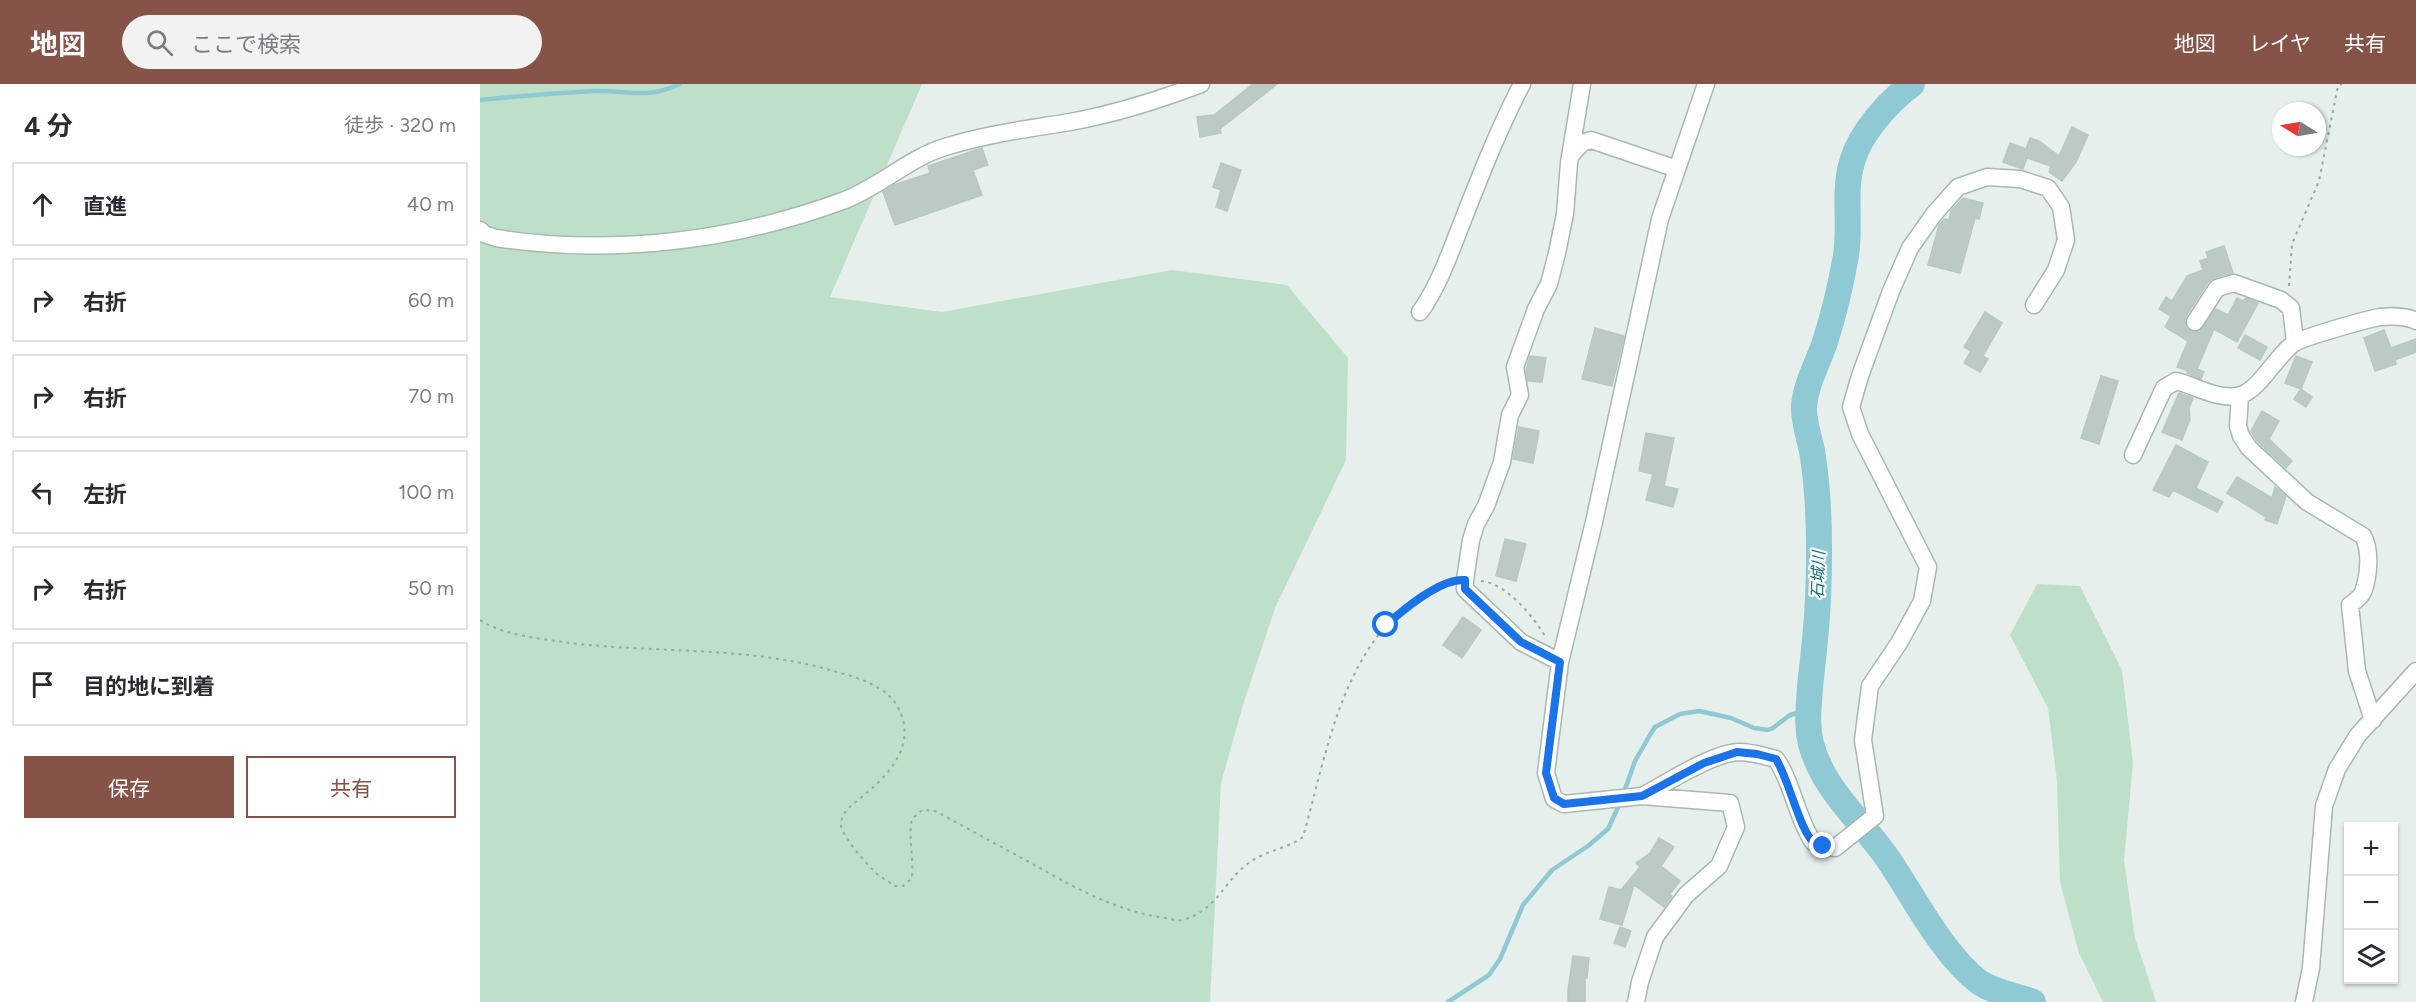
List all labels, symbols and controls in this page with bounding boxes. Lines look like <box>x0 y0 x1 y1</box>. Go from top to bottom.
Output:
search box <box>122 15 542 69</box>
icon: search <box>143 26 176 59</box>
text: 地図 <box>30 27 86 61</box>
text: ここで検索 <box>191 31 301 58</box>
text: 地図 <box>2174 31 2216 56</box>
text: レイヤ <box>2249 31 2311 56</box>
text: 共有 <box>2344 31 2386 56</box>
north arrow <box>2272 102 2326 156</box>
text: 4 分 <box>24 110 73 142</box>
text: 徒歩 · 320 m <box>344 113 456 137</box>
icon: ahead <box>26 188 59 221</box>
text: 40 m <box>407 192 454 216</box>
text: 直進 <box>83 193 127 220</box>
icon: right <box>26 284 59 317</box>
text: 60 m <box>408 288 454 312</box>
text: 右折 <box>83 289 127 316</box>
icon: right <box>26 380 59 413</box>
text: 70 m <box>408 384 454 408</box>
text: 右折 <box>83 385 127 412</box>
icon: left <box>26 476 59 509</box>
text: 100 m <box>398 480 454 504</box>
text: 左折 <box>83 481 127 508</box>
water label: 石城川 <box>1808 549 1828 599</box>
icon: right <box>26 572 59 605</box>
text: 50 m <box>408 576 454 600</box>
text: 右折 <box>83 577 127 604</box>
route start <box>1372 611 1398 637</box>
icon: arrive <box>26 668 59 701</box>
text: 目的地に到着 <box>83 673 215 700</box>
button: 保存 <box>24 756 234 818</box>
button: 共有 <box>246 756 456 818</box>
map controls <box>2344 822 2398 984</box>
button: + <box>2344 822 2398 876</box>
route end <box>1809 832 1835 858</box>
button: − <box>2344 876 2398 930</box>
button: layers <box>2344 930 2398 984</box>

